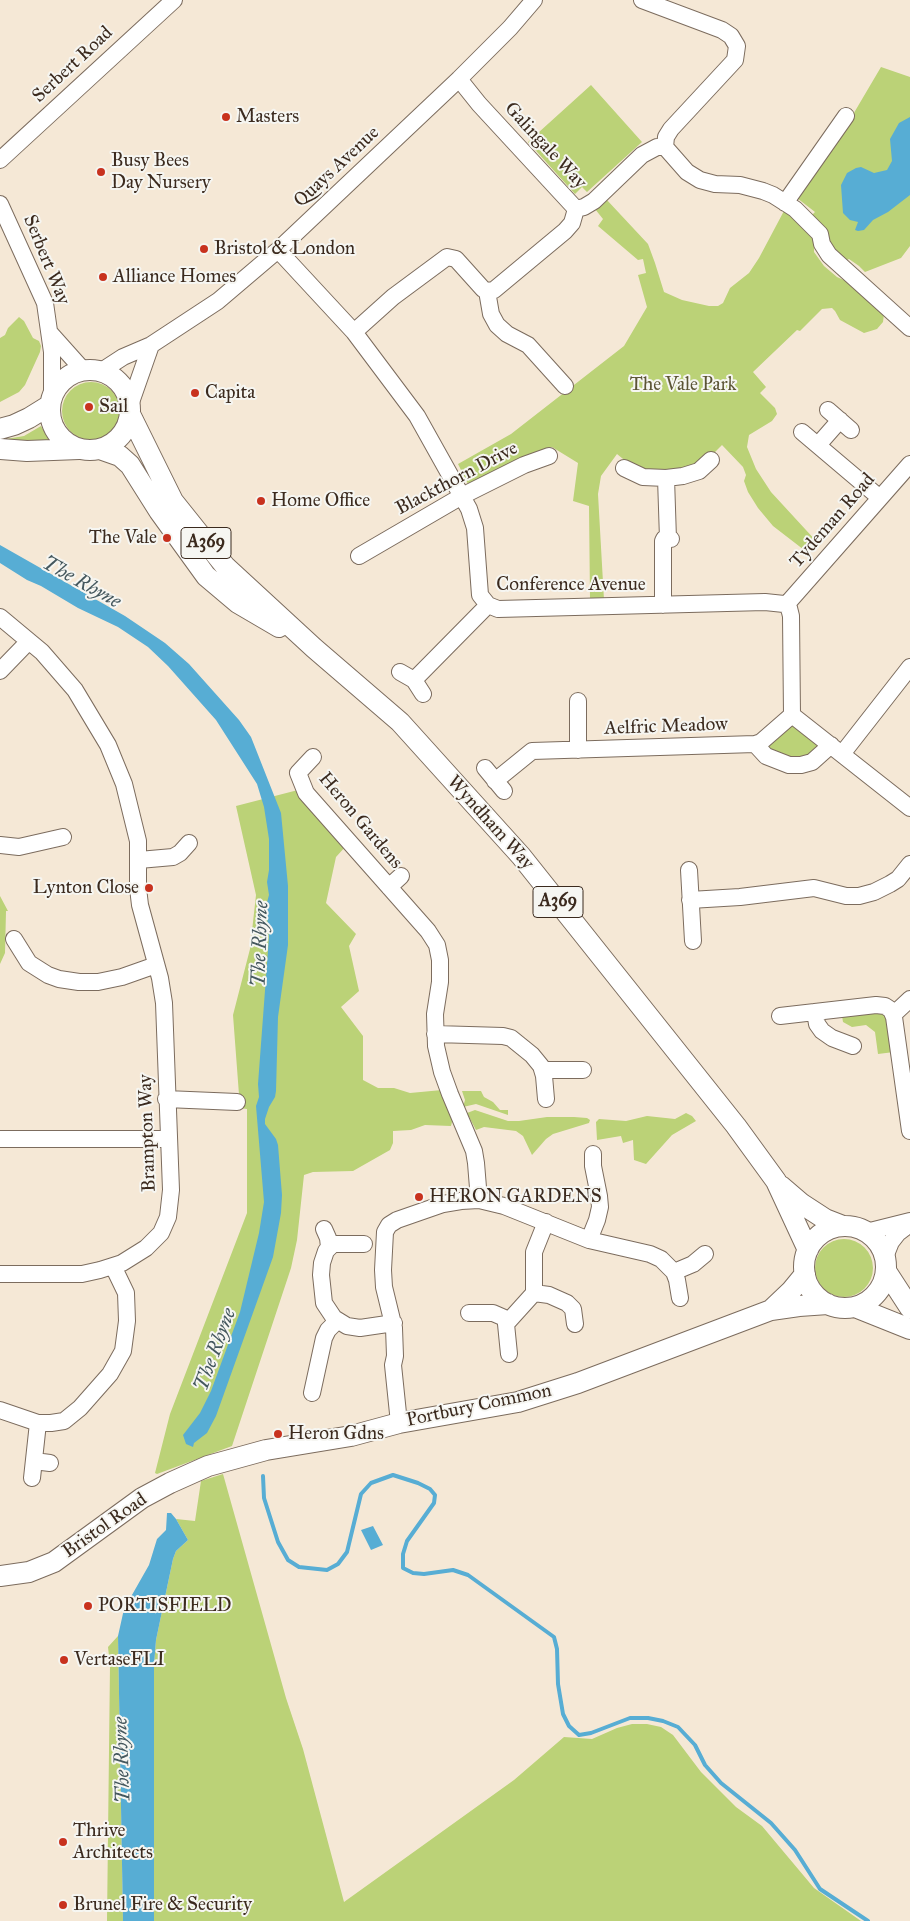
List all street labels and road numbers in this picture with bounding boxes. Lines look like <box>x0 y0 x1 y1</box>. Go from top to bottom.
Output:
street label: Serbert Road <box>28 22 118 108</box>
street label: Galingale Way <box>499 98 591 194</box>
street label: Quays Avenue <box>290 122 384 212</box>
street label: Serbert Way <box>18 212 74 308</box>
street label: Blackthorn Drive <box>392 437 522 521</box>
street label: Tydeman Road <box>786 469 880 573</box>
road number: A369 <box>181 528 231 558</box>
street label: Conference Avenue <box>496 574 646 596</box>
street label: Aelfric Meadow <box>604 713 728 741</box>
street label: Heron Gardens <box>313 768 407 874</box>
street label: Wyndham Way <box>442 771 538 875</box>
road number: A369 <box>533 886 583 918</box>
street label: Brampton Way <box>135 1074 161 1192</box>
street label: Portbury Common <box>404 1379 554 1433</box>
street label: Bristol Road <box>58 1489 152 1563</box>

